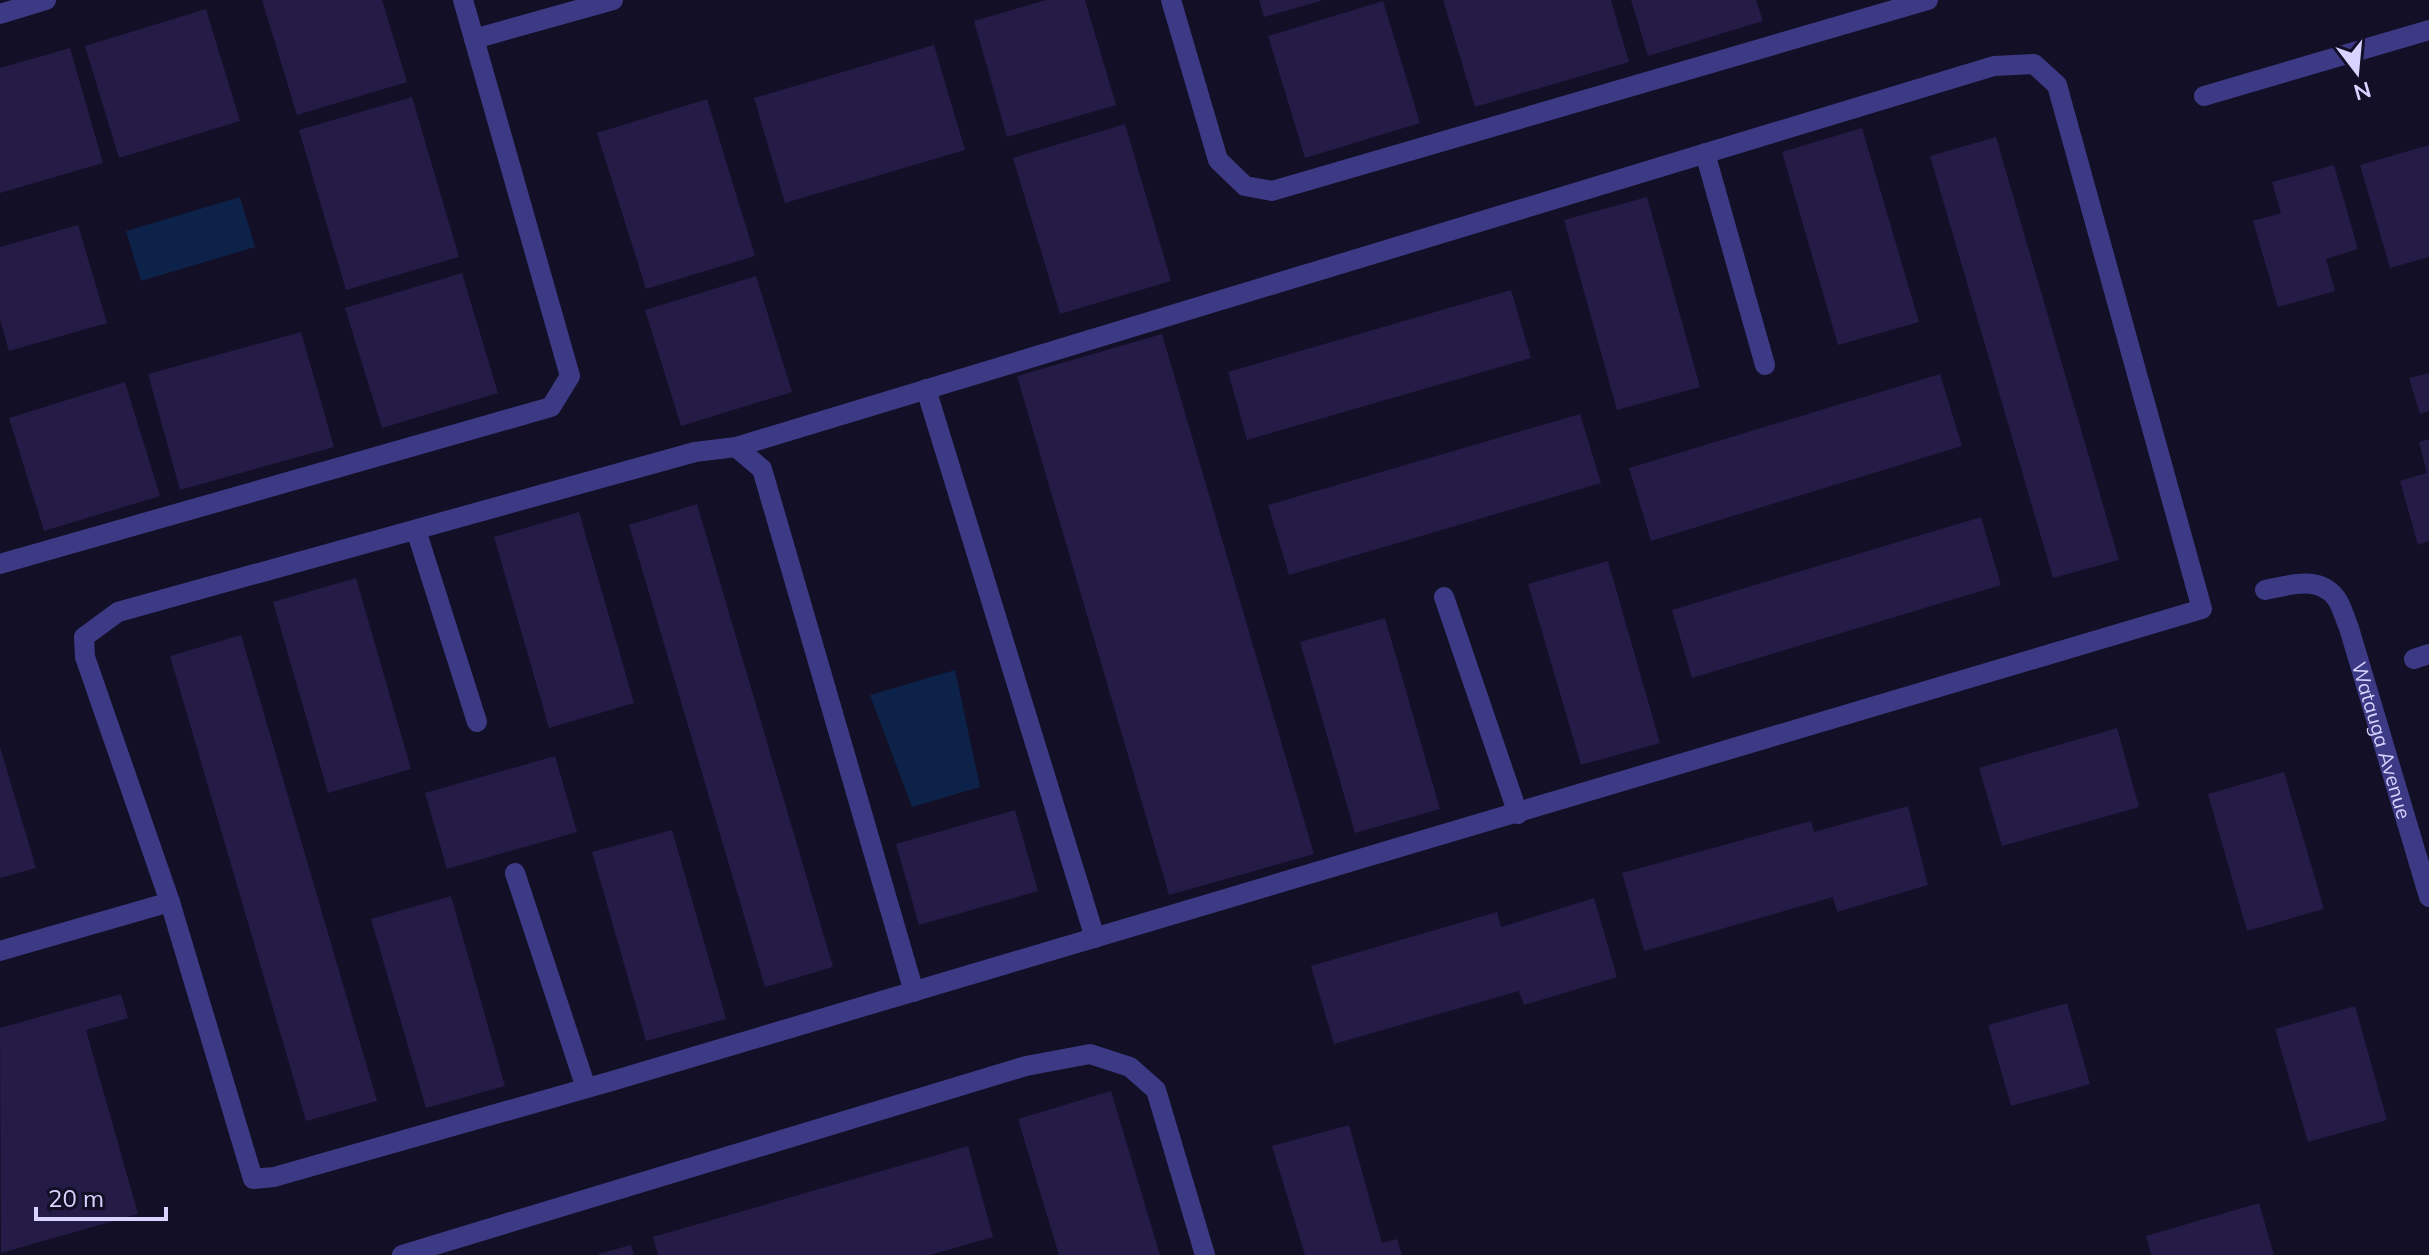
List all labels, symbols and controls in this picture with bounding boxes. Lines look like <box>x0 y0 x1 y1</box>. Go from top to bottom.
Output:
north arrow <box>2317 32 2397 112</box>
text: N <box>2351 75 2374 107</box>
street label: Watauga Avenue <box>2347 659 2418 822</box>
scale bar <box>36 1171 166 1221</box>
text: 20 m <box>48 1183 104 1213</box>

